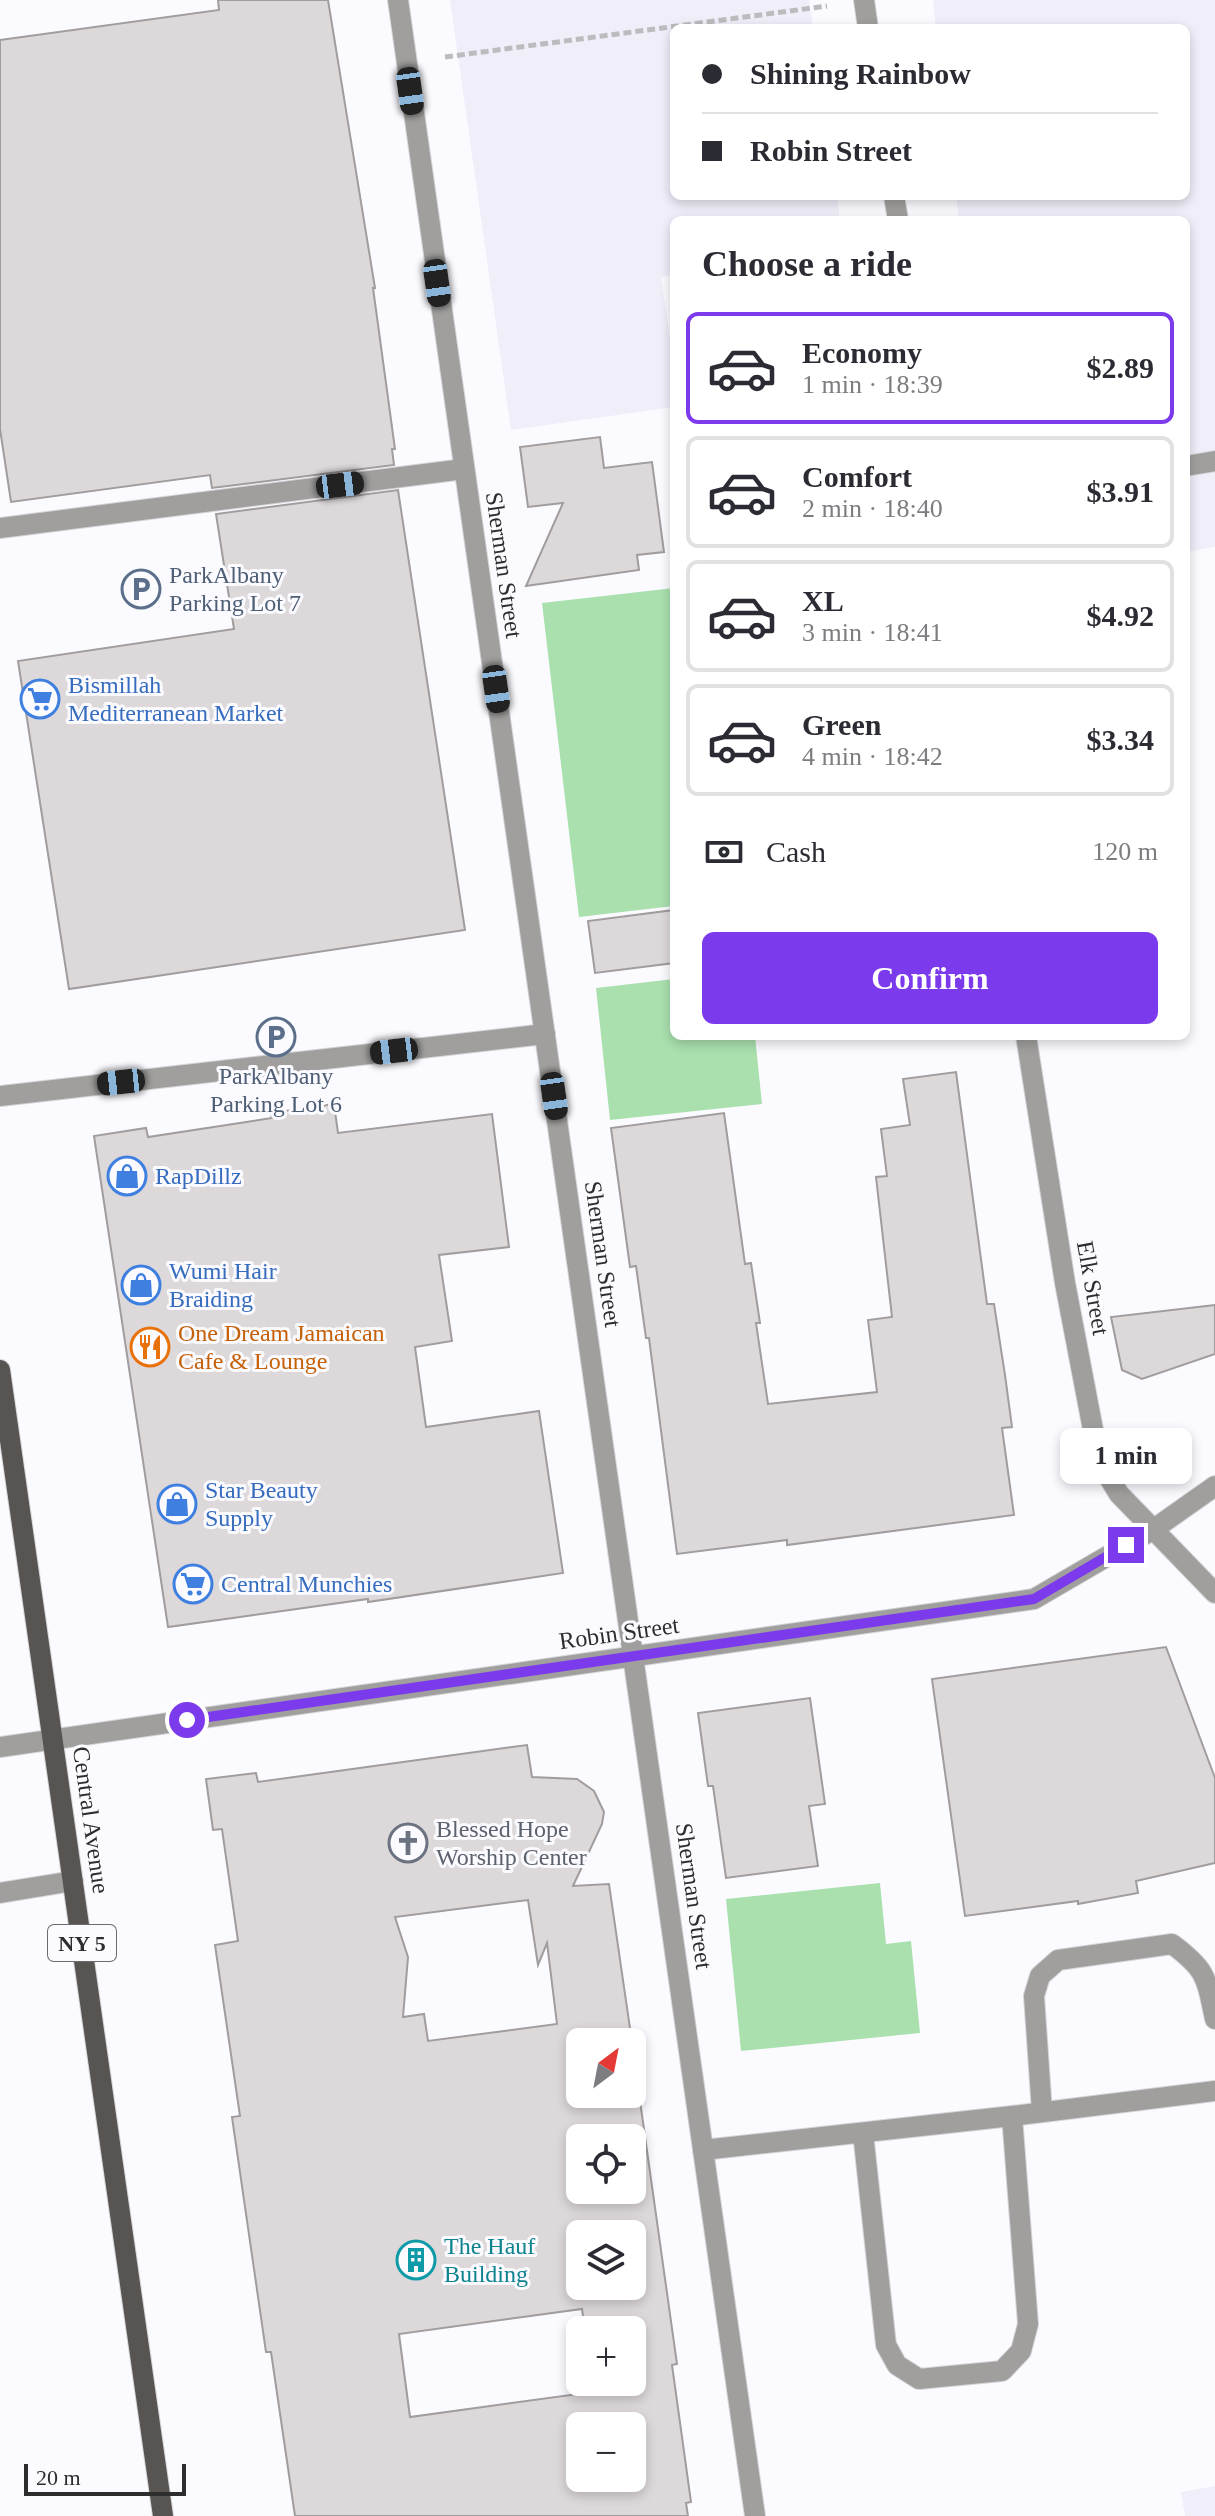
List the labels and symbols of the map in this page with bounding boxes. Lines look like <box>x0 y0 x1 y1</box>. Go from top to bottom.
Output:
car <box>395 66 425 116</box>
car <box>422 258 452 308</box>
car <box>315 470 365 500</box>
street label: Sherman Street <box>481 490 527 640</box>
place label: ParkAlbany Parking Lot 7 <box>169 562 301 616</box>
parking icon: ParkAlbany Parking Lot 7 <box>120 568 162 610</box>
car <box>481 664 511 714</box>
place label: Bismillah Mediterranean Market <box>68 672 284 726</box>
supermarket icon: Bismillah Mediterranean Market <box>19 678 61 720</box>
parking icon: ParkAlbany Parking Lot 6 <box>255 1016 297 1058</box>
car <box>369 1036 419 1066</box>
place label: ParkAlbany Parking Lot 6 <box>210 1063 342 1117</box>
car <box>96 1068 146 1096</box>
car <box>539 1071 569 1121</box>
shop icon: RapDillz <box>106 1155 148 1197</box>
place label: RapDillz <box>155 1163 242 1189</box>
street label: Sherman Street <box>580 1179 626 1329</box>
street label: Elk Street <box>1072 1239 1114 1338</box>
place label: Wumi Hair Braiding <box>169 1258 277 1312</box>
shop icon: Wumi Hair Braiding <box>120 1264 162 1306</box>
place label: One Dream Jamaican Cafe & Lounge <box>178 1320 385 1374</box>
restaurant icon: One Dream Jamaican Cafe & Lounge <box>129 1326 171 1368</box>
callout: 1 min <box>1060 1429 1192 1485</box>
place label: Star Beauty Supply <box>205 1477 318 1531</box>
shop icon: Star Beauty Supply <box>156 1483 198 1525</box>
route end <box>1108 1527 1144 1563</box>
supermarket icon: Central Munchies <box>172 1563 214 1605</box>
place label: Central Munchies <box>221 1571 392 1597</box>
street label: Robin Street <box>557 1612 681 1654</box>
route start <box>169 1702 205 1738</box>
street label: Central Avenue <box>68 1745 114 1895</box>
place label: Blessed Hope Worship Center <box>436 1816 587 1870</box>
street label: Sherman Street <box>671 1821 717 1971</box>
church icon: Blessed Hope Worship Center <box>387 1822 429 1864</box>
road number: NY 5 <box>48 1925 116 1961</box>
north arrow <box>566 2028 646 2108</box>
place label: The Hauf Building <box>444 2233 535 2287</box>
building icon: The Hauf Building <box>395 2239 437 2281</box>
scale bar <box>24 2460 186 2496</box>

